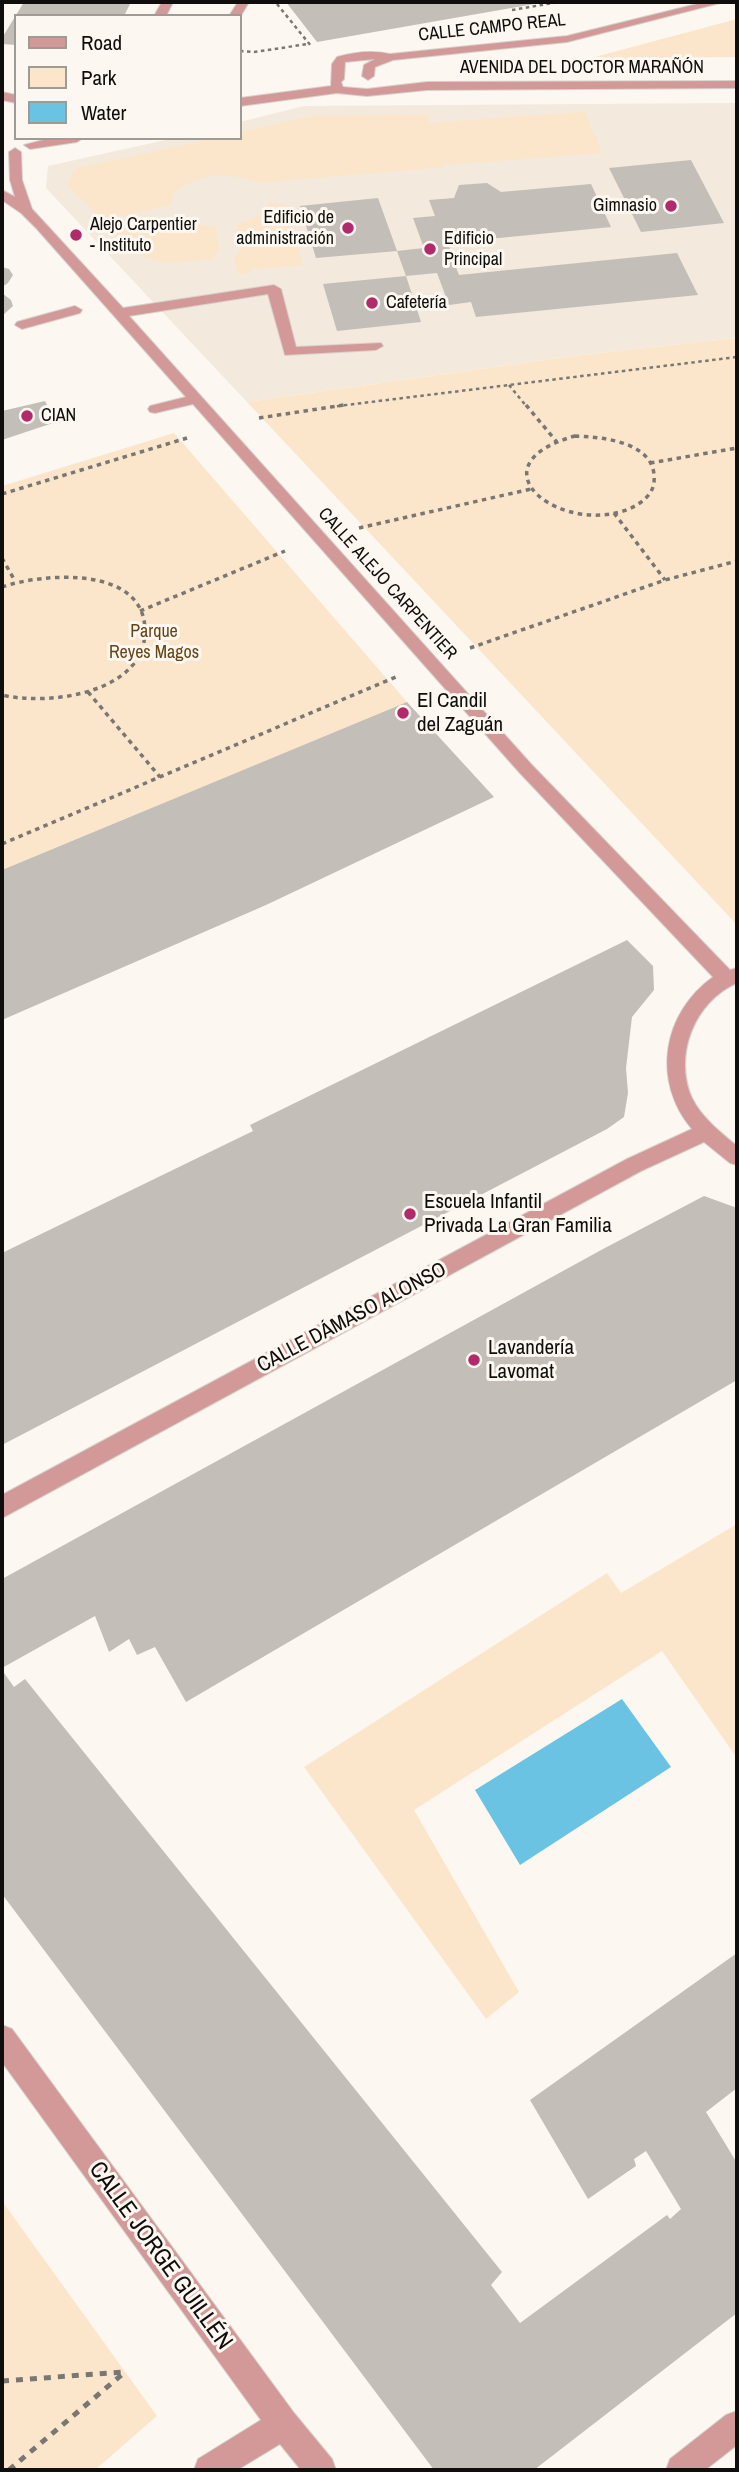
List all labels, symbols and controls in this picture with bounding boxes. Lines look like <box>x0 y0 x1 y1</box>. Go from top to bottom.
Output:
street label: CALLE CAMPO REAL <box>417 10 567 46</box>
legend <box>14 14 242 140</box>
text: Road <box>81 28 122 57</box>
street label: AVENIDA DEL DOCTOR MARAÑÓN <box>460 57 704 79</box>
text: Park <box>81 63 116 92</box>
text: Water <box>81 98 126 127</box>
place label: Gimnasio <box>593 195 657 217</box>
marker: Gimnasio <box>663 198 679 214</box>
place label: Edificio de administración <box>236 207 334 249</box>
place label: Alejo Carpentier - Instituto <box>90 214 197 256</box>
marker: Edificio de administración <box>340 220 356 236</box>
marker: Alejo Carpentier - Instituto <box>68 227 84 243</box>
place label: Edificio Principal <box>444 228 502 270</box>
marker: Edificio Principal <box>422 241 438 257</box>
place label: Cafetería <box>386 292 447 314</box>
marker: Cafetería <box>364 295 380 311</box>
place label: CIAN <box>41 405 76 427</box>
marker: CIAN <box>19 408 35 424</box>
street label: CALLE ALEJO CARPENTIER <box>313 504 461 664</box>
park label: Parque Reyes Magos <box>109 621 199 664</box>
place label: El Candil del Zaguán <box>417 688 503 738</box>
marker: El Candil del Zaguán <box>395 705 411 721</box>
place label: Escuela Infantil Privada La Gran Familia <box>424 1189 612 1239</box>
marker: Escuela Infantil Privada La Gran Familia <box>402 1206 418 1222</box>
street label: CALLE DÁMASO ALONSO <box>253 1257 451 1379</box>
place label: Lavandería Lavomat <box>488 1335 574 1385</box>
marker: Lavandería Lavomat <box>466 1352 482 1368</box>
street label: CALLE JORGE GUILLÉN <box>82 2156 238 2356</box>

